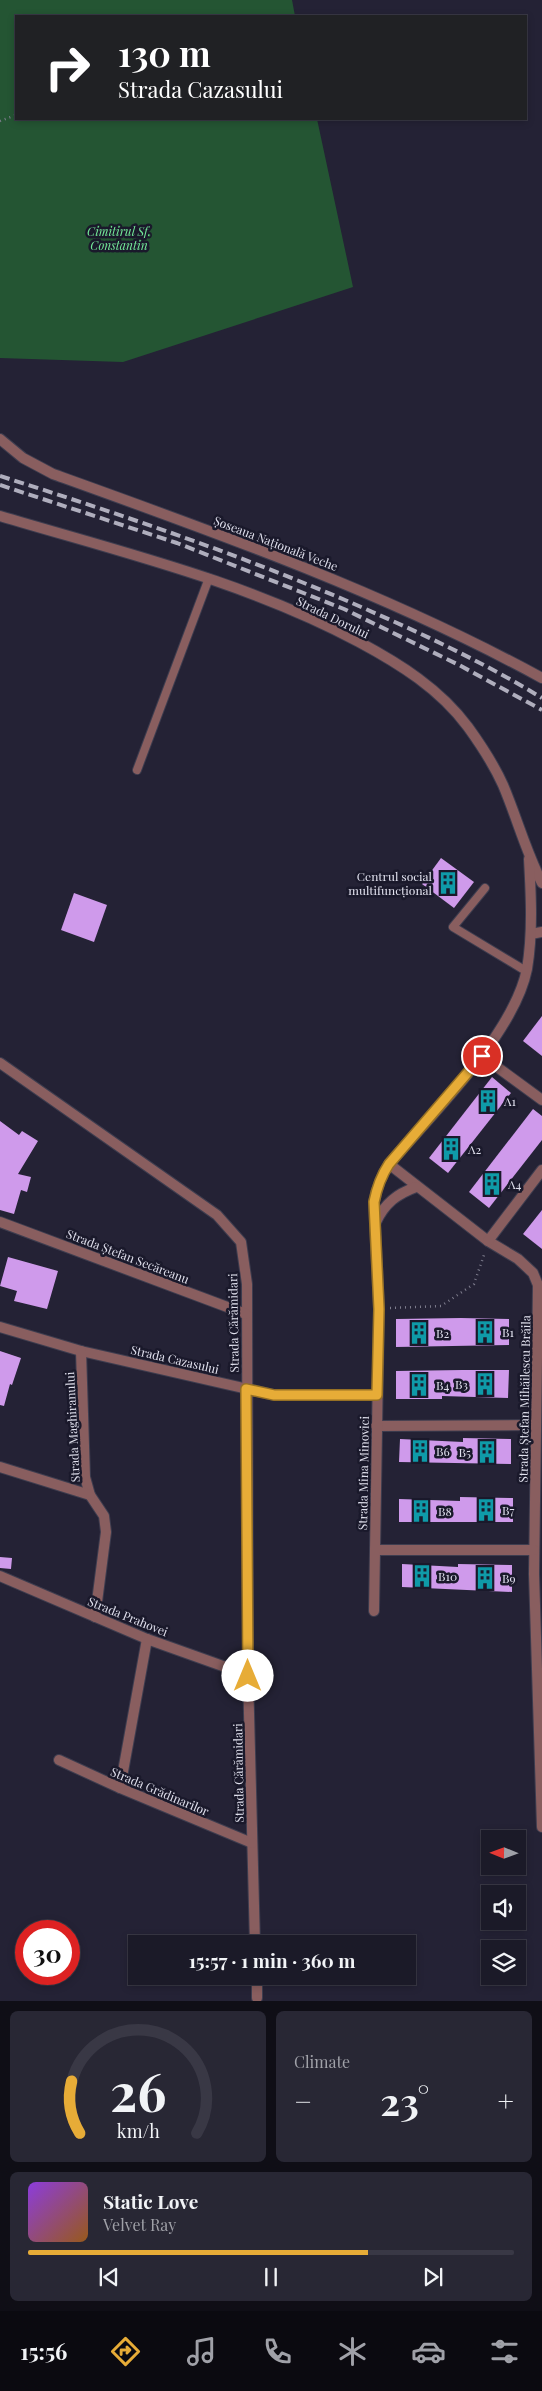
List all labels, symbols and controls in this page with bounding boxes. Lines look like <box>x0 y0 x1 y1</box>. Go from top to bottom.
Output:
text: 130 m <box>118 29 211 76</box>
icon: right <box>35 35 100 100</box>
text: Strada Cazasului <box>118 74 283 104</box>
park label: Cimitirul Sf. Constantin <box>87 223 151 253</box>
street label: Șoseaua Națională Veche <box>212 512 340 574</box>
street label: Strada Dorului <box>294 592 373 642</box>
place label: Centrul social multifuncțional <box>348 868 433 898</box>
building icon: Centrul social multifuncțional <box>435 870 461 896</box>
pin <box>461 1035 503 1077</box>
icon: arrive <box>468 1042 496 1070</box>
building icon: A1 <box>475 1088 501 1114</box>
place label: A1 <box>503 1093 517 1109</box>
building icon: A2 <box>438 1136 464 1162</box>
place label: A2 <box>467 1141 482 1157</box>
building icon: A4 <box>479 1171 505 1197</box>
place label: A4 <box>507 1176 522 1192</box>
street label: Strada Ștefan Secăreanu <box>64 1225 192 1287</box>
street label: Strada Cărămidari <box>224 1273 242 1373</box>
street label: Strada Ștefan Mihăilescu Brăila <box>515 1315 533 1483</box>
building icon: B1 <box>472 1319 498 1345</box>
building icon: B2 <box>406 1320 432 1346</box>
place label: B1 <box>502 1324 514 1340</box>
place label: B2 <box>436 1325 449 1341</box>
street label: Strada Cazasului <box>129 1341 221 1377</box>
street label: Strada Maghiranului <box>61 1371 83 1483</box>
building icon: B3 <box>472 1371 498 1397</box>
building icon: B4 <box>406 1372 432 1398</box>
place label: B3 <box>455 1376 468 1392</box>
place label: B4 <box>436 1377 449 1393</box>
street label: Strada Mina Minovici <box>354 1415 372 1530</box>
building icon: B6 <box>407 1438 433 1464</box>
building icon: B5 <box>474 1439 500 1465</box>
place label: B6 <box>436 1443 450 1459</box>
place label: B5 <box>459 1444 471 1460</box>
building icon: B7 <box>473 1497 499 1523</box>
building icon: B8 <box>408 1498 434 1524</box>
place label: B7 <box>502 1502 514 1518</box>
place label: B8 <box>438 1503 452 1519</box>
building icon: B10 <box>409 1563 435 1589</box>
building icon: B9 <box>472 1565 498 1591</box>
place label: B10 <box>438 1568 457 1584</box>
place label: B9 <box>502 1570 516 1586</box>
street label: Strada Prahovei <box>86 1593 171 1640</box>
position arrow <box>221 1649 273 1701</box>
street label: Strada Cărămidari <box>229 1723 247 1823</box>
street label: Strada Grădinarilor <box>108 1763 212 1819</box>
north arrow <box>481 1830 526 1875</box>
map controls <box>481 1830 526 1985</box>
button: sound <box>481 1885 526 1930</box>
speed limit sign: 30 <box>15 1920 80 1985</box>
button: layers <box>481 1940 526 1985</box>
text: 15:57 · 1 min · 360 m <box>189 1947 355 1973</box>
text: Climate <box>294 2051 350 2072</box>
text: 26 <box>110 2056 166 2125</box>
text: 23° <box>380 2075 429 2126</box>
text: − <box>294 2082 312 2119</box>
text: + <box>498 2082 514 2119</box>
text: km/h <box>117 2119 160 2142</box>
text: Static Love <box>103 2188 198 2214</box>
text: Velvet Ray <box>103 2214 176 2235</box>
icon: previous <box>95 2263 123 2291</box>
icon: pause <box>257 2263 285 2291</box>
icon: next <box>419 2263 447 2291</box>
icon: directions <box>108 2334 143 2369</box>
icon: music <box>184 2334 219 2369</box>
icon: phone <box>260 2334 295 2369</box>
icon: climate <box>335 2334 370 2369</box>
icon: car <box>411 2334 446 2369</box>
icon: filters <box>487 2334 522 2369</box>
text: 15:56 <box>20 2336 67 2366</box>

